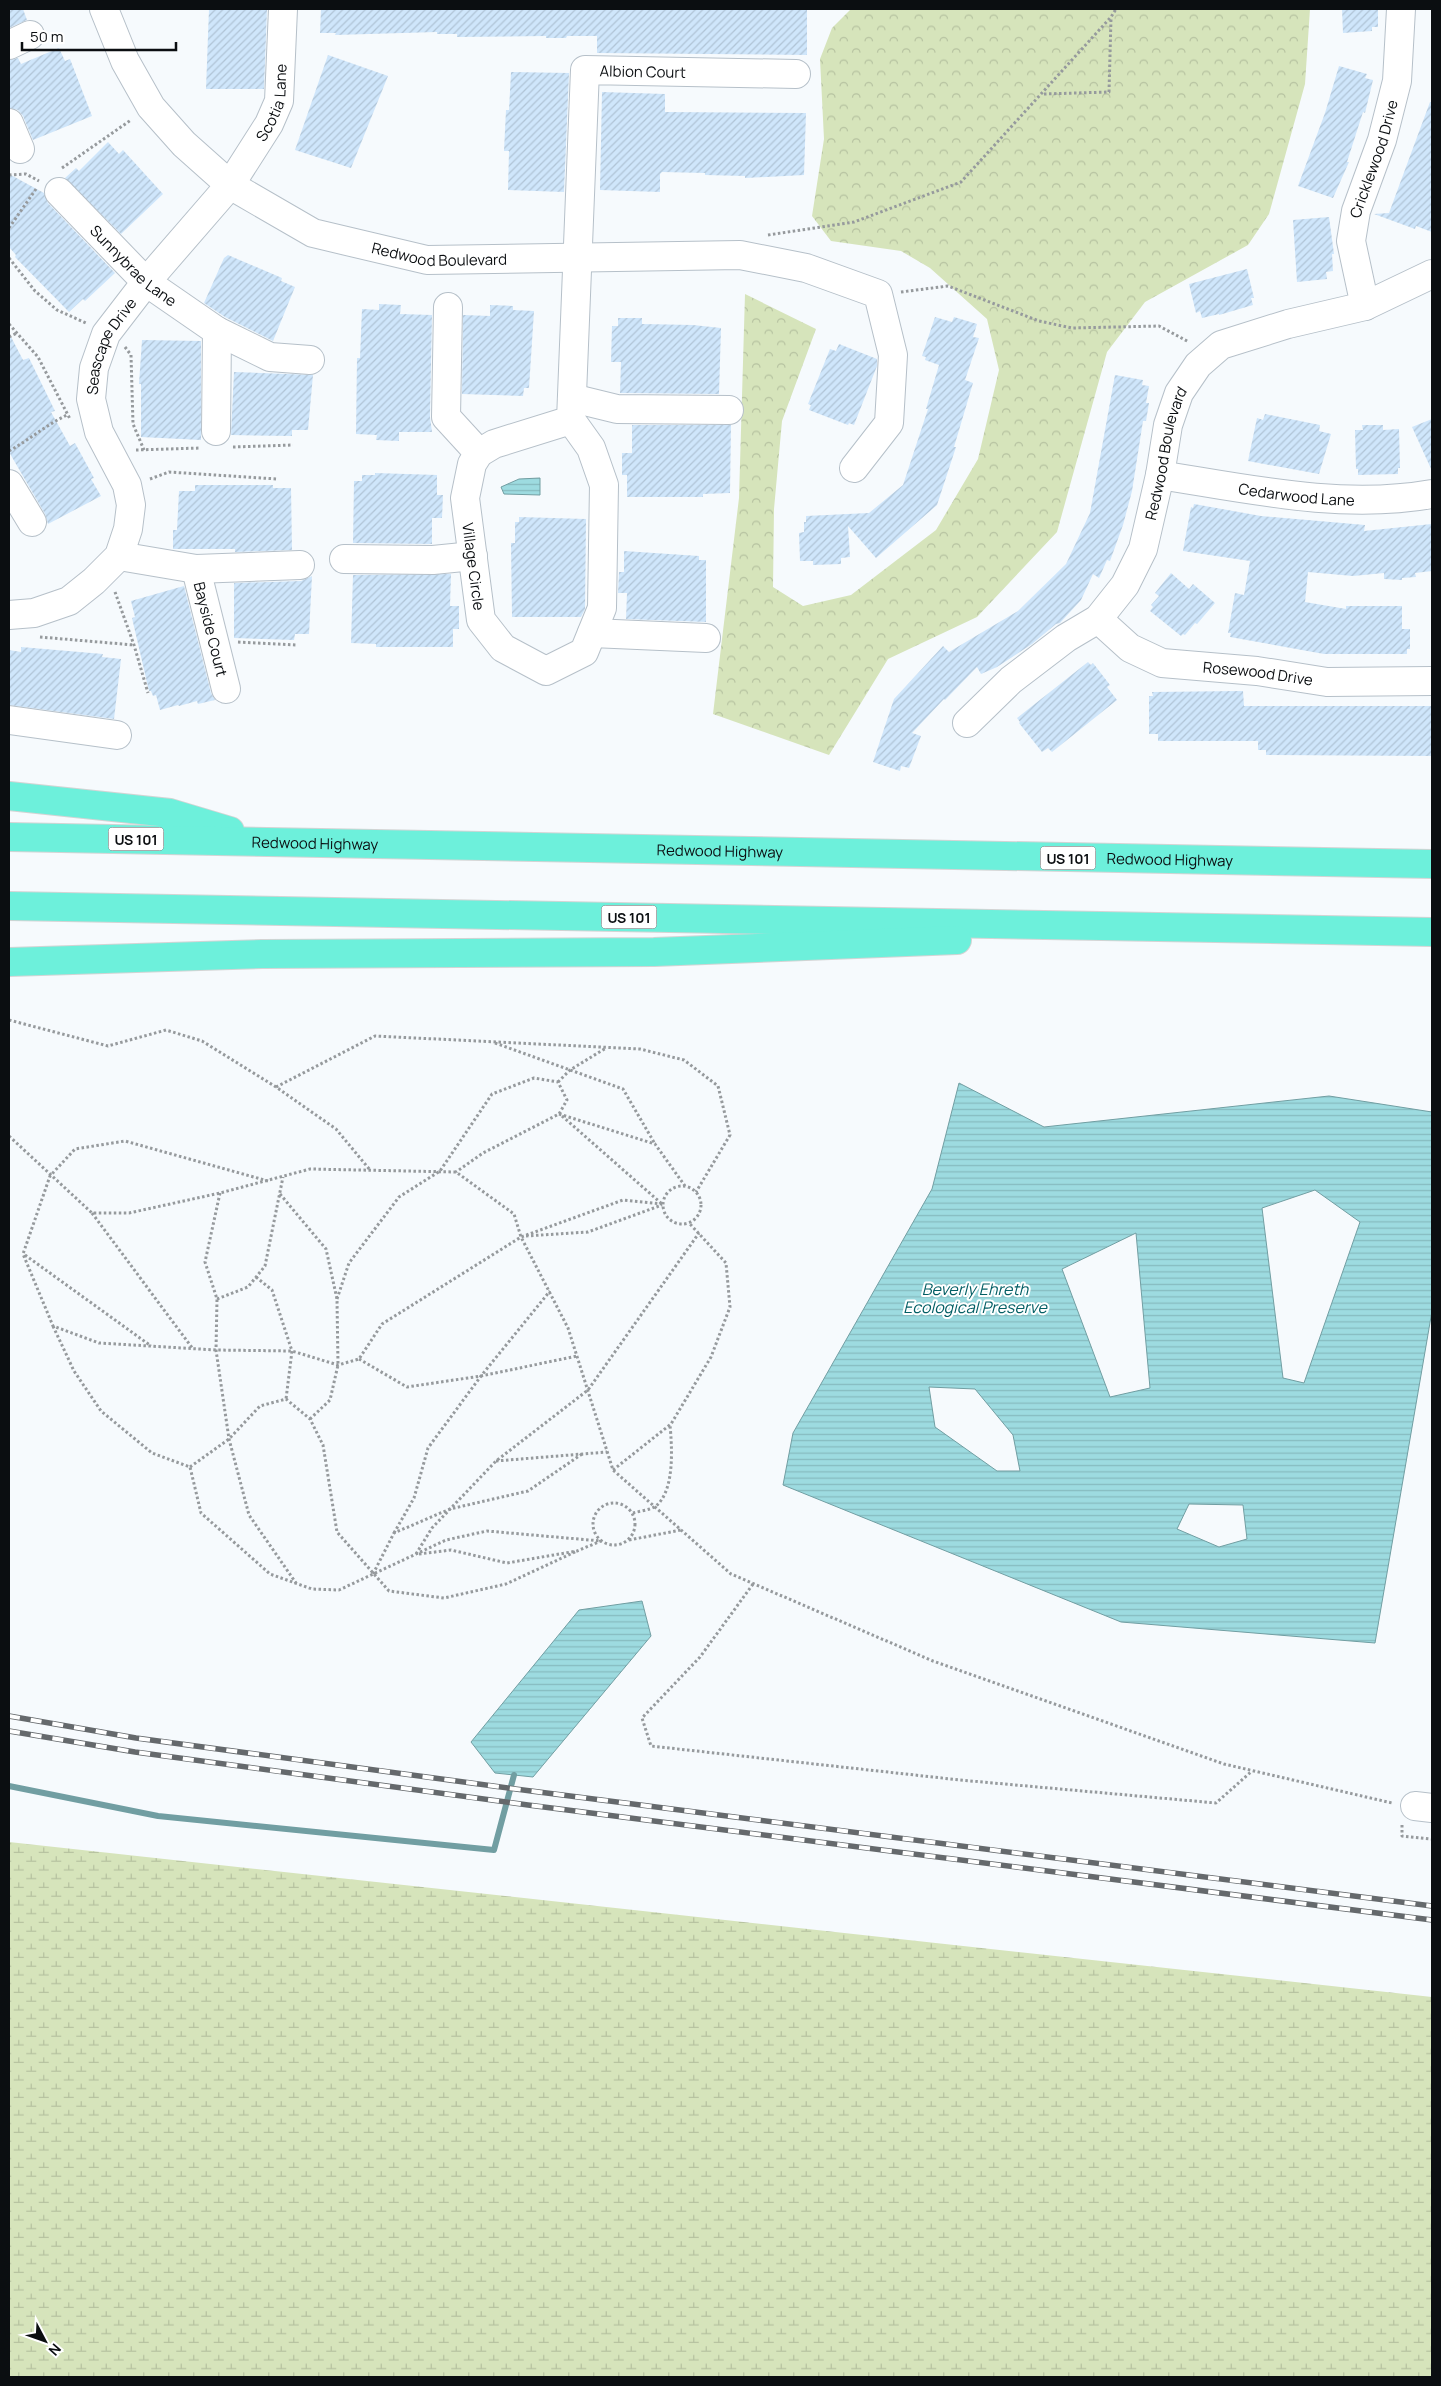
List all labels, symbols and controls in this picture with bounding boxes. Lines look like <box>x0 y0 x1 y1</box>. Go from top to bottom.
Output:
scale bar <box>22 20 176 52</box>
text: 50 m <box>30 26 64 47</box>
street label: Albion Court <box>599 60 686 82</box>
street label: Scotia Lane <box>250 63 291 145</box>
street label: Cricklewood Drive <box>1345 97 1402 219</box>
street label: Sunnybrae Lane <box>86 220 181 311</box>
street label: Redwood Boulevard <box>370 237 507 271</box>
street label: Seascape Drive <box>81 293 141 396</box>
street label: Redwood Boulevard <box>1139 382 1191 522</box>
street label: Cedarwood Lane <box>1237 478 1355 510</box>
street label: Village Circle <box>458 521 490 612</box>
street label: Bayside Court <box>189 580 233 679</box>
street label: Rosewood Drive <box>1202 656 1315 690</box>
road number: US 101 <box>108 828 164 851</box>
street label: Redwood Highway <box>252 831 378 855</box>
street label: Redwood Highway <box>656 839 783 862</box>
road number: US 101 <box>1040 846 1096 870</box>
street label: Redwood Highway <box>1106 847 1233 871</box>
road number: US 101 <box>602 906 656 929</box>
water label: Beverly Ehreth Ecological Preserve <box>903 1278 1048 1318</box>
north arrow <box>20 2316 70 2366</box>
text: N <box>45 2340 66 2360</box>

